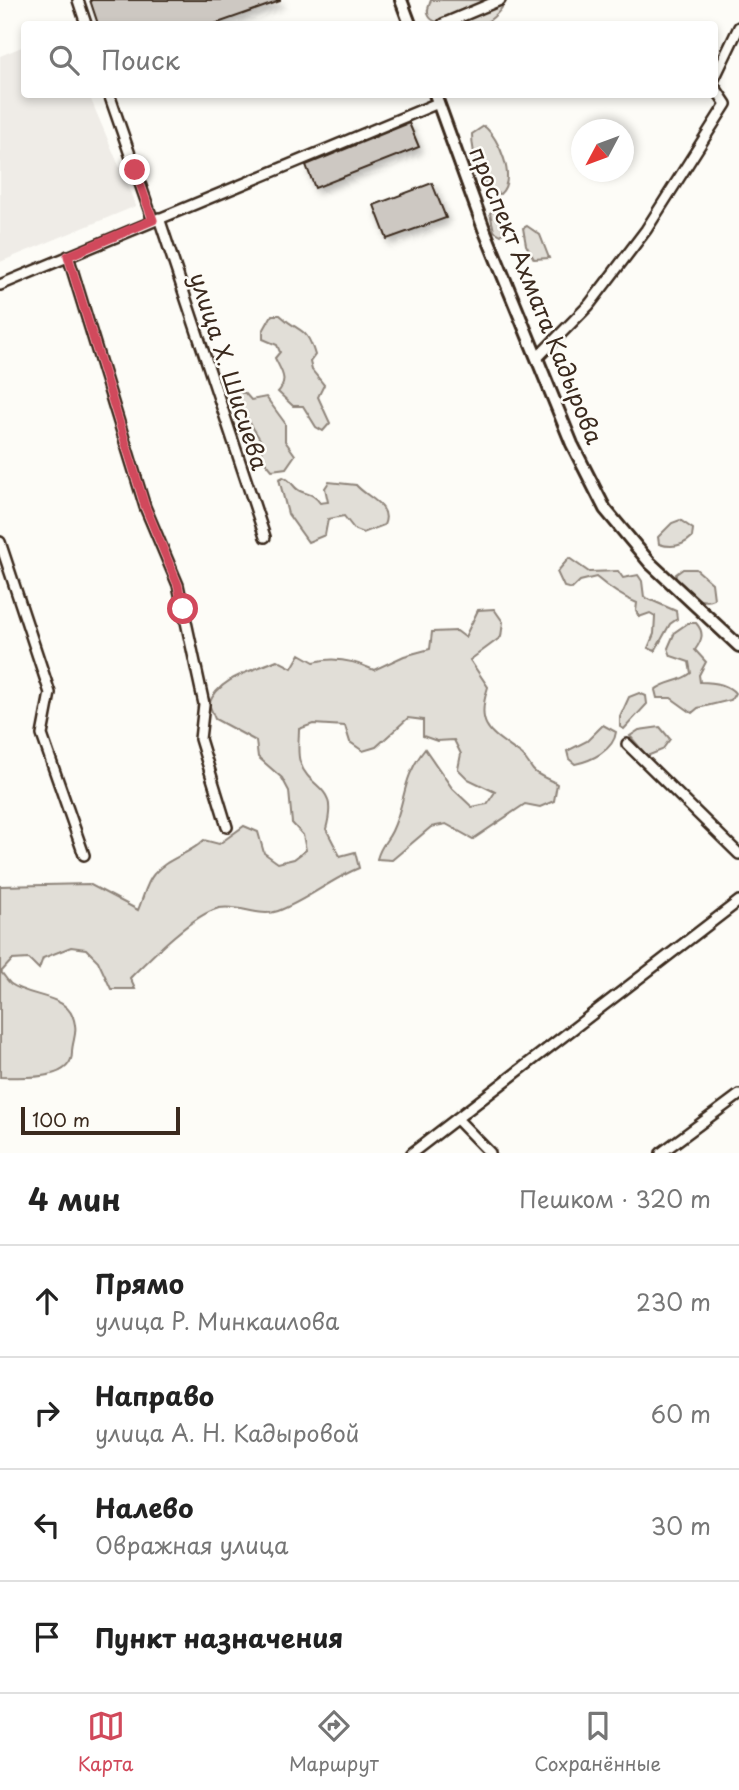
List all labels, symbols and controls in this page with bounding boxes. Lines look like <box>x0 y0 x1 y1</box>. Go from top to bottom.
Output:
search box <box>21 21 718 98</box>
text: Поиск <box>101 40 180 79</box>
icon: search <box>45 41 83 79</box>
north arrow <box>571 119 634 182</box>
street label: проспект Ахмата Кадырова <box>461 141 613 450</box>
route end <box>119 154 150 185</box>
street label: улица Х. Шисиева <box>182 268 279 475</box>
route start <box>167 593 198 624</box>
scale bar <box>21 1104 180 1136</box>
text: 100 m <box>32 1105 90 1133</box>
text: 4 мин <box>28 1176 121 1221</box>
text: Пешком · 320 m <box>519 1181 711 1216</box>
text: Прямо <box>95 1264 184 1303</box>
icon: ahead <box>28 1282 66 1320</box>
text: 230 m <box>636 1284 711 1319</box>
text: улица Р. Минкаилова <box>95 1303 339 1338</box>
text: Направо <box>95 1376 214 1415</box>
icon: right <box>28 1394 66 1432</box>
text: 60 m <box>651 1396 711 1431</box>
text: улица А. Н. Кадыровой <box>95 1415 359 1450</box>
text: Налево <box>95 1488 193 1527</box>
icon: left <box>28 1506 66 1544</box>
text: 30 m <box>650 1508 711 1543</box>
text: Овражная улица <box>95 1527 288 1562</box>
icon: arrive <box>28 1618 66 1656</box>
text: Пункт назначения <box>95 1618 343 1657</box>
tab: Карта <box>78 1707 134 1777</box>
tab: Маршрут <box>289 1707 379 1777</box>
tab: Сохранённые <box>534 1707 661 1777</box>

